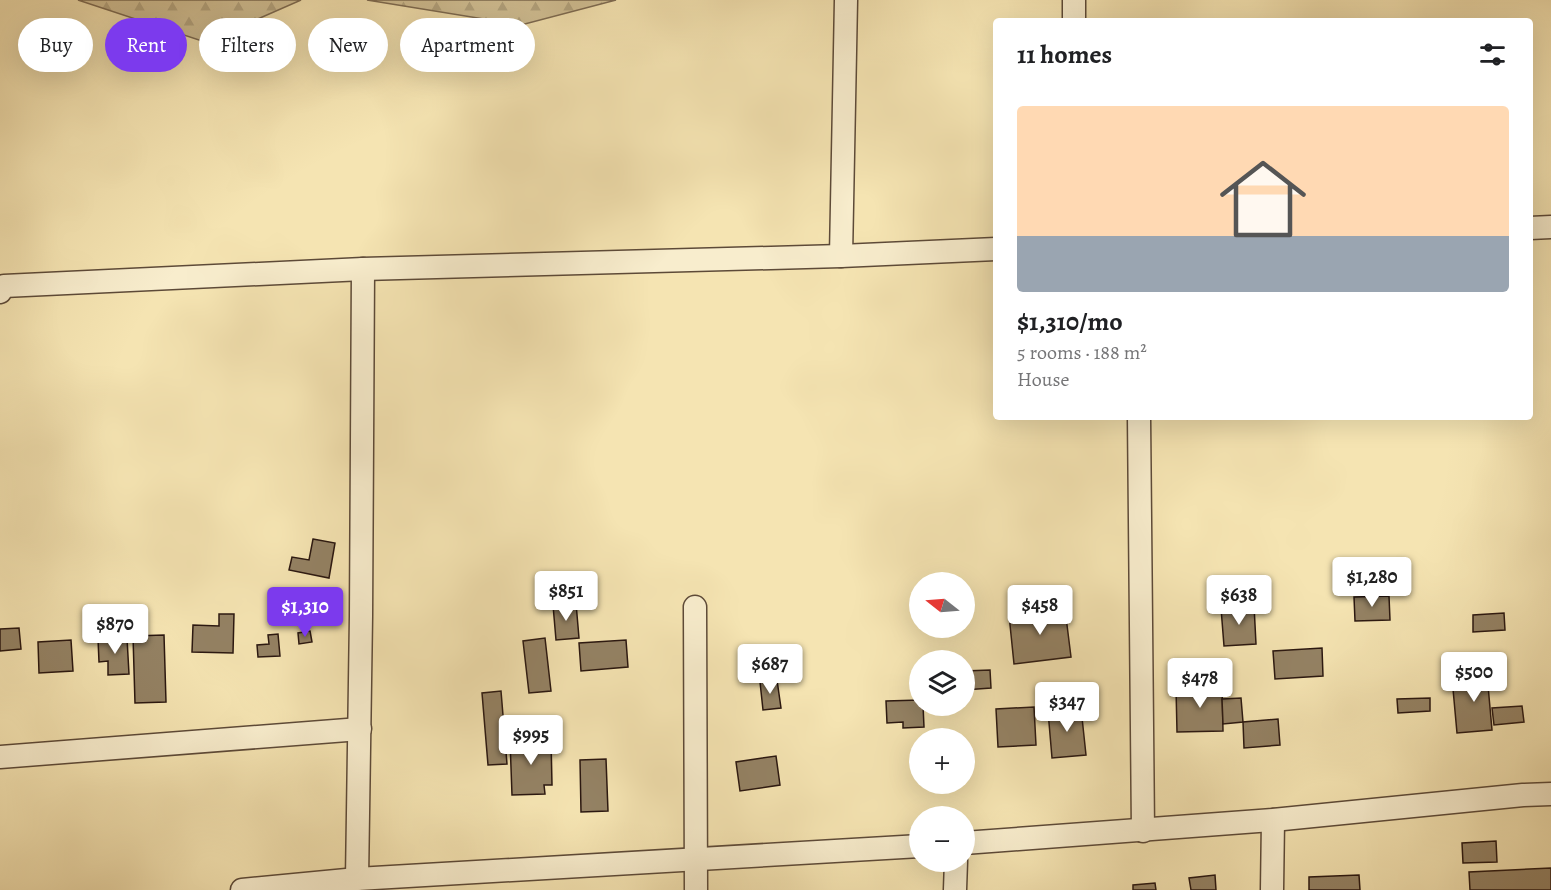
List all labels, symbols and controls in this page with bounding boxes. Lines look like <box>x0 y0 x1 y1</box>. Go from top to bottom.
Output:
chip: Buy <box>18 18 93 72</box>
chip: Rent <box>105 18 187 72</box>
chip: Filters <box>199 18 296 72</box>
chip: New <box>308 18 388 72</box>
chip: Apartment <box>400 18 535 72</box>
text: 11 homes <box>1017 37 1112 72</box>
icon: filters <box>1476 38 1509 71</box>
icon: home <box>1209 145 1317 253</box>
text: $1,310/mo <box>1017 304 1123 339</box>
text: 5 rooms · 188 m² <box>1017 339 1147 366</box>
text: House <box>1017 366 1069 393</box>
pin: $1,280 <box>1323 557 1421 608</box>
text: $1,280 <box>1346 563 1398 590</box>
pin: $851 <box>530 571 602 622</box>
north arrow <box>909 572 975 638</box>
map controls <box>909 572 975 872</box>
pin: $638 <box>1203 575 1275 626</box>
text: $851 <box>549 577 583 604</box>
text: $638 <box>1221 581 1257 608</box>
pin: $458 <box>1004 585 1076 636</box>
pin: $1,310 <box>256 587 354 638</box>
text: $458 <box>1022 591 1058 618</box>
text: $1,310 <box>281 593 329 620</box>
pin: $870 <box>79 604 151 655</box>
text: $870 <box>96 610 134 637</box>
pin: $687 <box>734 644 806 695</box>
text: $687 <box>752 650 788 677</box>
button: layers <box>909 650 975 716</box>
pin: $500 <box>1438 652 1510 703</box>
pin: $478 <box>1164 658 1236 709</box>
text: $500 <box>1455 658 1493 685</box>
text: $478 <box>1182 664 1218 691</box>
pin: $347 <box>1031 682 1103 733</box>
text: $347 <box>1049 688 1085 715</box>
pin: $995 <box>495 715 567 766</box>
text: $995 <box>513 721 549 748</box>
button: + <box>909 728 975 794</box>
button: − <box>909 806 975 872</box>

